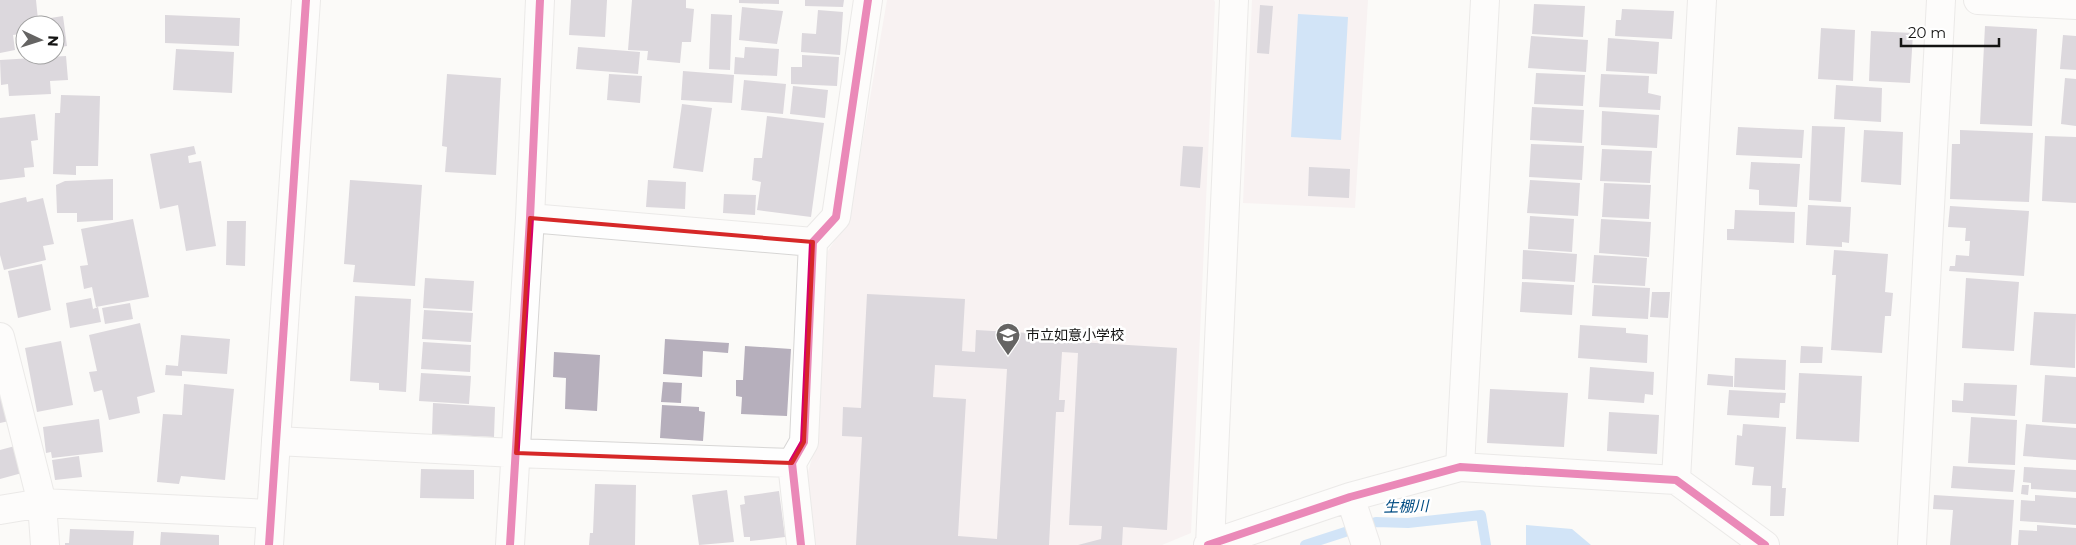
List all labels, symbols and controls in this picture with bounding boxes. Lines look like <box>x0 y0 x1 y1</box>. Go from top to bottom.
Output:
north arrow <box>15 15 65 65</box>
scale bar <box>1901 15 1998 47</box>
text: 20 m <box>1908 23 1946 42</box>
text: N <box>44 35 62 47</box>
school or university icon: 市立如意小学校 <box>995 322 1021 356</box>
place label: 市立如意小学校 <box>1026 326 1124 344</box>
water label: 生棚川 <box>1383 496 1431 516</box>

